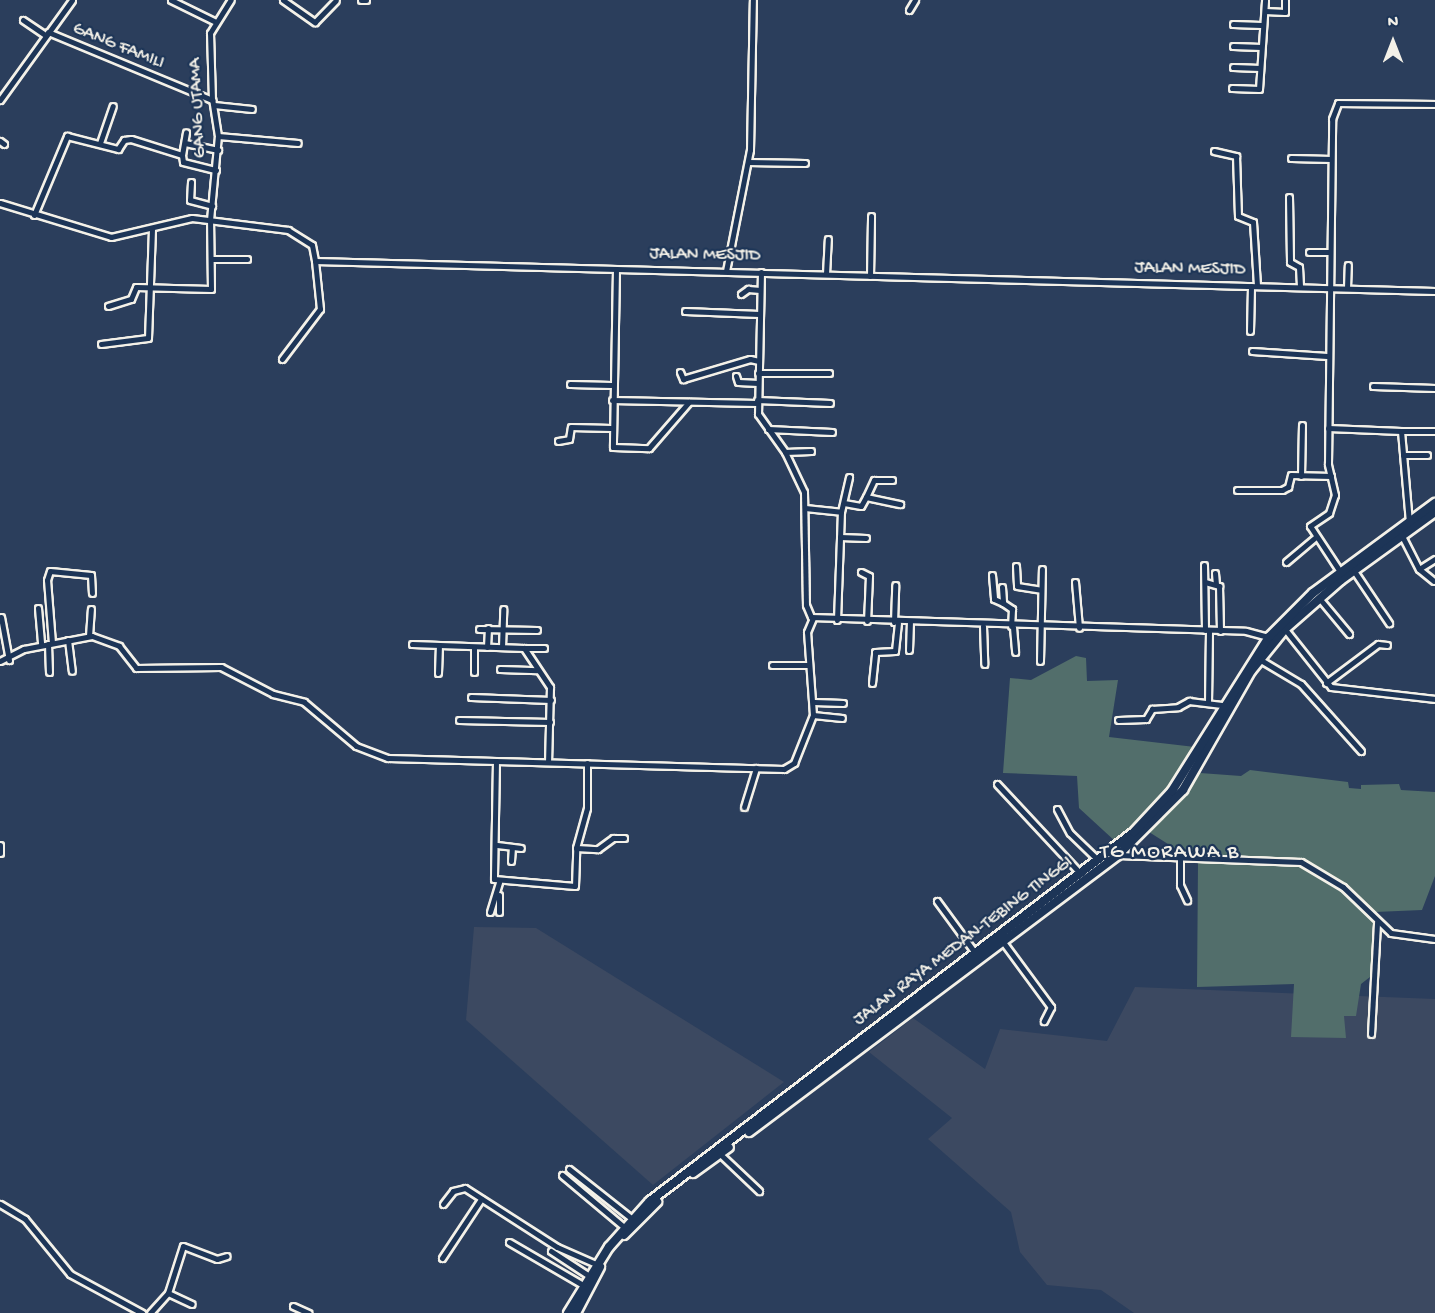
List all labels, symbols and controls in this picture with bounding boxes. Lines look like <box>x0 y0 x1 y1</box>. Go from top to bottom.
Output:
north arrow <box>1363 12 1423 72</box>
text: N <box>1388 14 1398 33</box>
street label: GANG FAMILI <box>69 19 167 75</box>
street label: GANG UTAMA <box>186 57 212 159</box>
street label: JALAN MESJID <box>649 244 761 268</box>
street label: JALAN MESJID <box>1134 258 1246 282</box>
district label: TG MORAWA B <box>1100 841 1240 867</box>
street label: JALAN RAYA MEDAN-TEBING TINGGI <box>850 852 1078 1032</box>

